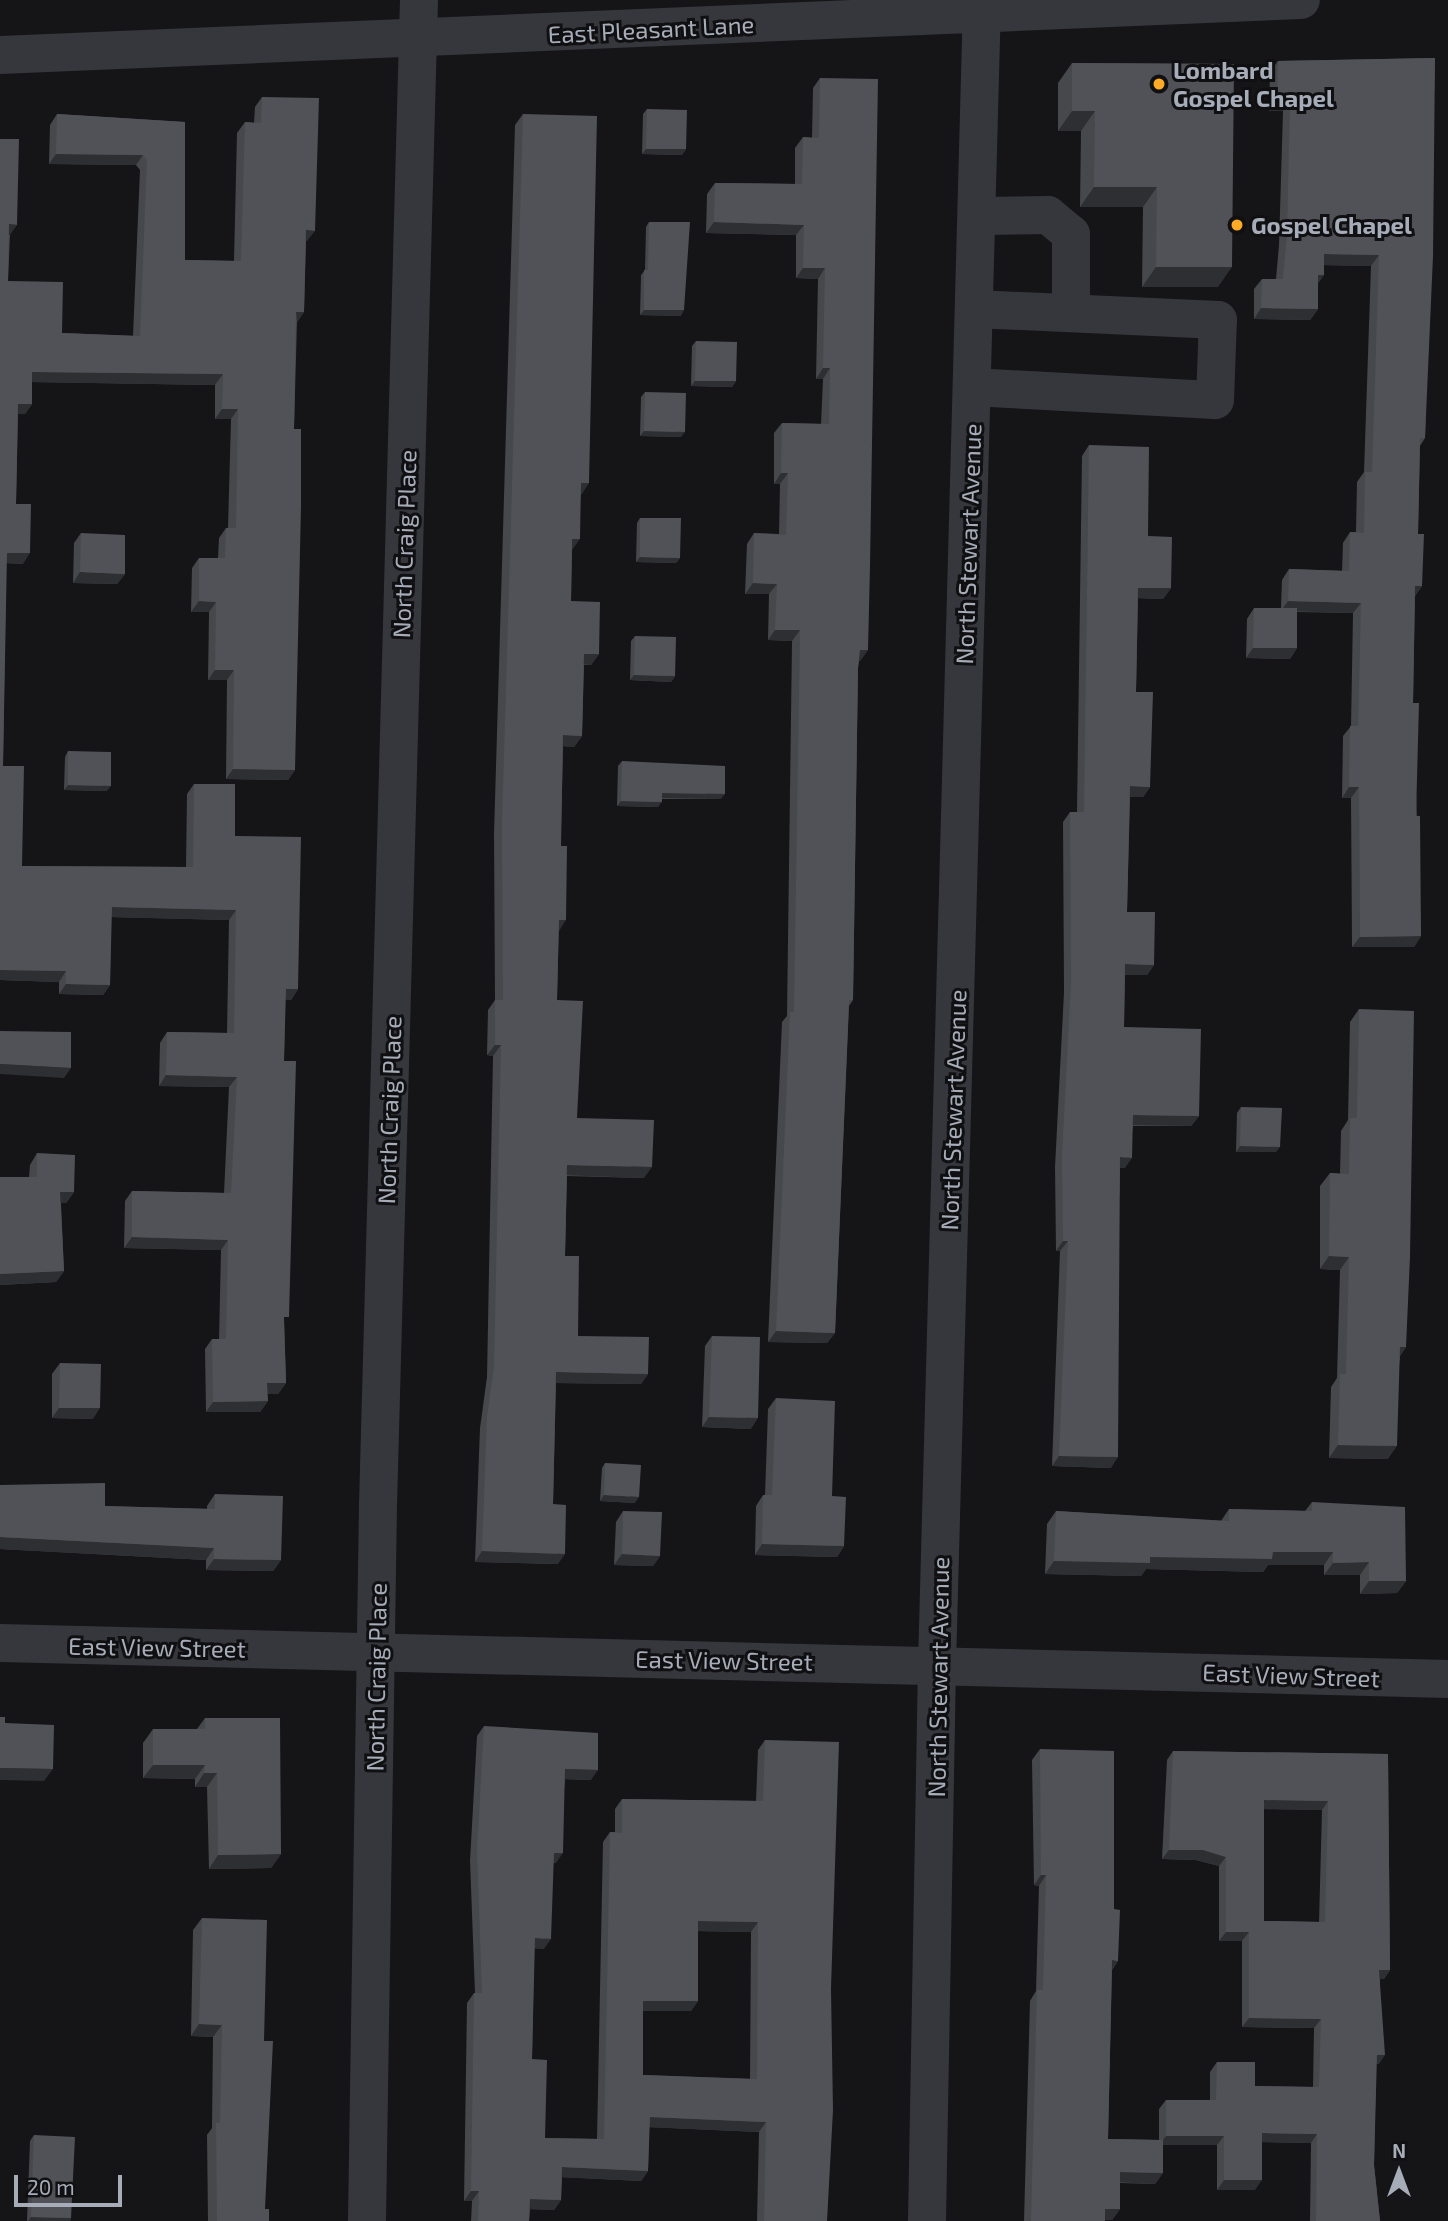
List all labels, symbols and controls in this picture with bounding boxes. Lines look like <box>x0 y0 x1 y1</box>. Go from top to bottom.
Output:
street label: East Pleasant Lane <box>547 9 755 49</box>
place label: Lombard Gospel Chapel <box>1173 56 1334 112</box>
marker: Lombard Gospel Chapel <box>1151 76 1167 92</box>
place label: Gospel Chapel <box>1251 211 1412 239</box>
marker: Gospel Chapel <box>1229 217 1245 233</box>
street label: North Stewart Avenue <box>949 423 987 665</box>
street label: North Craig Place <box>386 449 422 639</box>
street label: North Stewart Avenue <box>934 989 972 1231</box>
street label: North Craig Place <box>371 1015 407 1205</box>
street label: North Stewart Avenue <box>921 1556 955 1798</box>
street label: North Craig Place <box>360 1582 392 1772</box>
street label: East View Street <box>67 1631 247 1663</box>
street label: East View Street <box>634 1644 814 1676</box>
street label: East View Street <box>1201 1657 1381 1693</box>
north arrow <box>1364 2137 1434 2207</box>
text: N <box>1392 2139 1406 2162</box>
scale bar <box>18 2162 126 2206</box>
text: 20 m <box>27 2174 75 2199</box>

